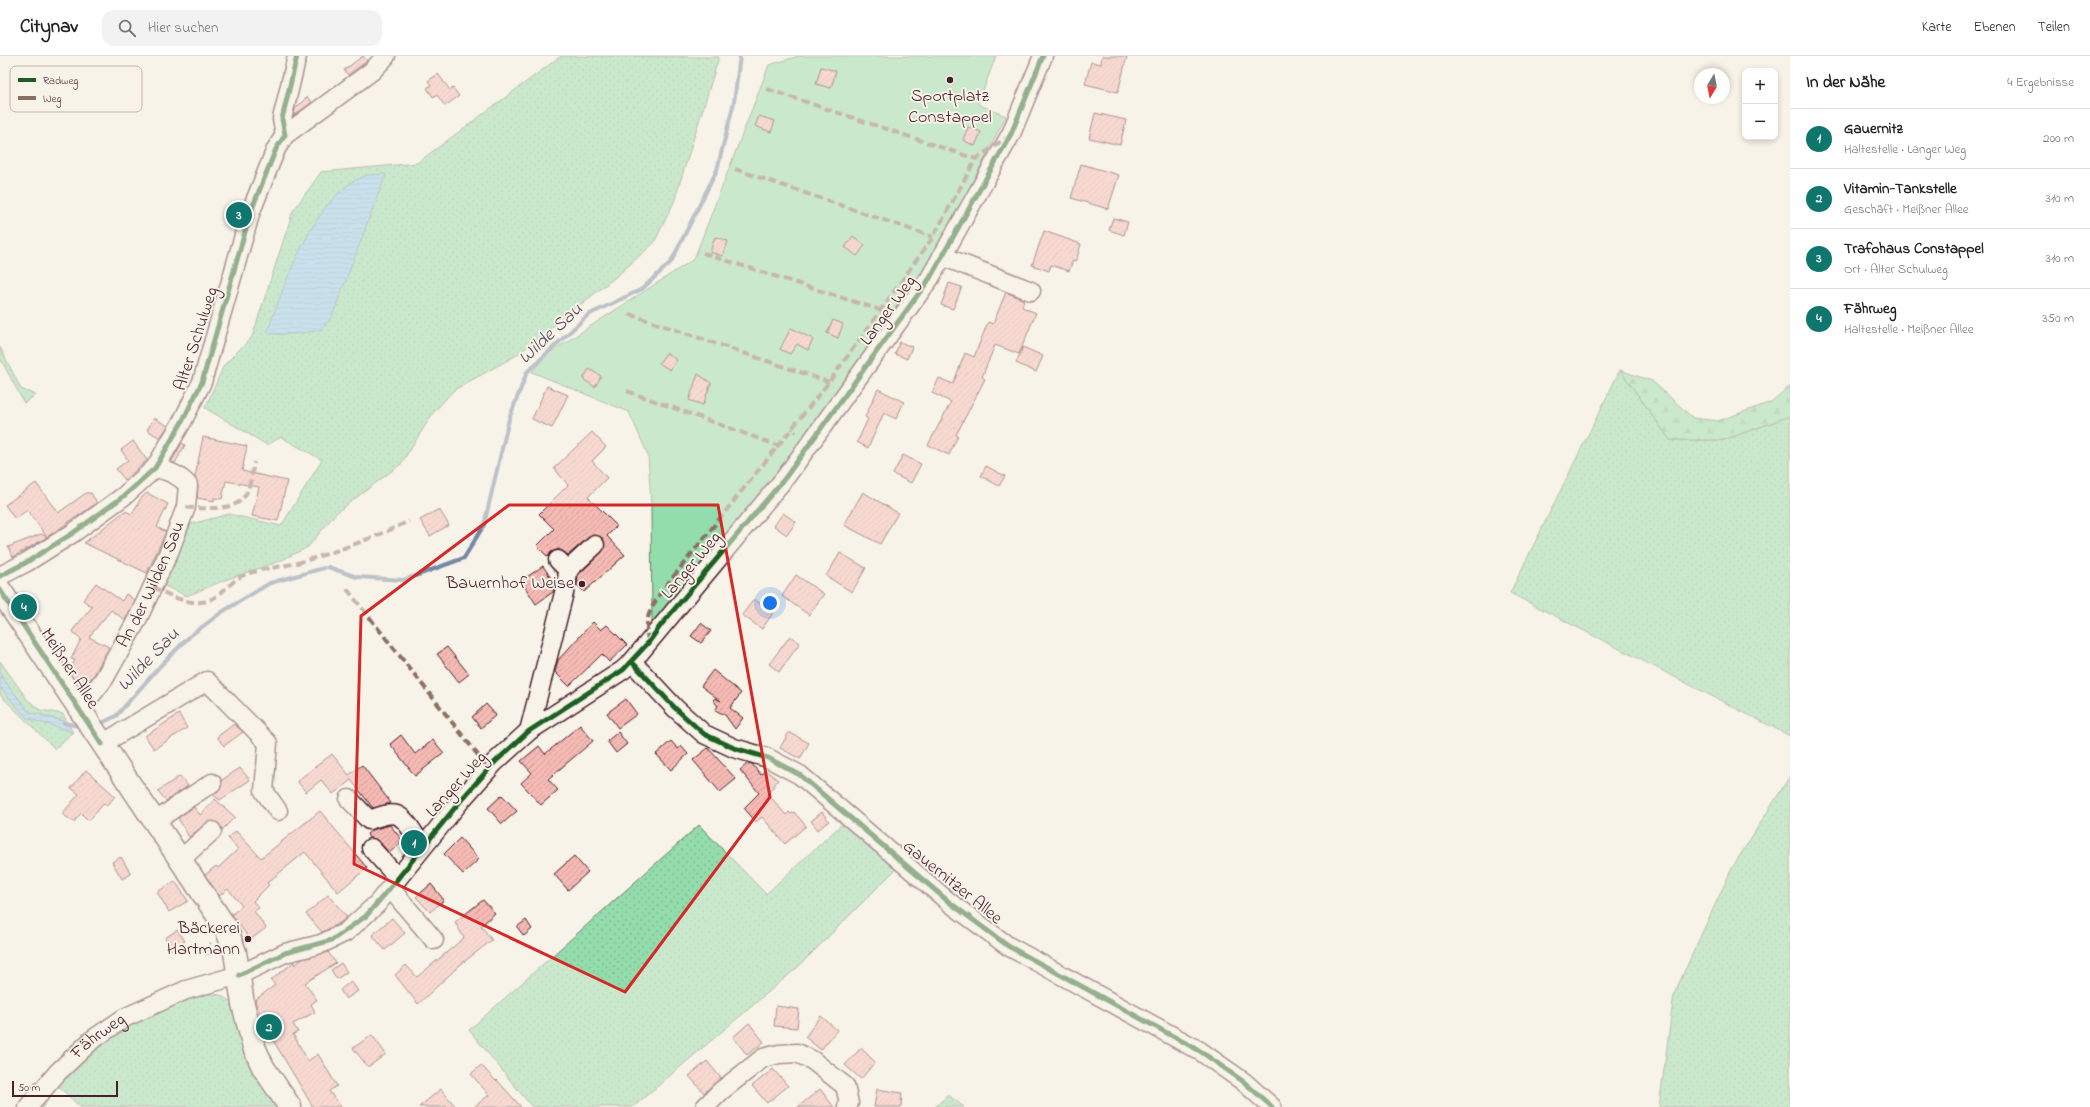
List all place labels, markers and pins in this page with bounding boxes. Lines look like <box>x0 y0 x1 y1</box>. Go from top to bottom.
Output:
marker: Sportplatz Constappel <box>945 75 955 85</box>
place label: Sportplatz Constappel <box>908 84 992 131</box>
pin: 3 <box>226 200 252 230</box>
place label: Bauernhof Weise <box>445 571 575 597</box>
marker: Bauernhof Weise <box>577 579 587 589</box>
pin: 4 <box>11 592 37 622</box>
pin: 1 <box>401 828 427 858</box>
place label: Bäckerei Hartmann <box>167 916 240 963</box>
marker: Bäckerei Hartmann <box>243 934 253 944</box>
pin: 2 <box>256 1012 282 1042</box>

